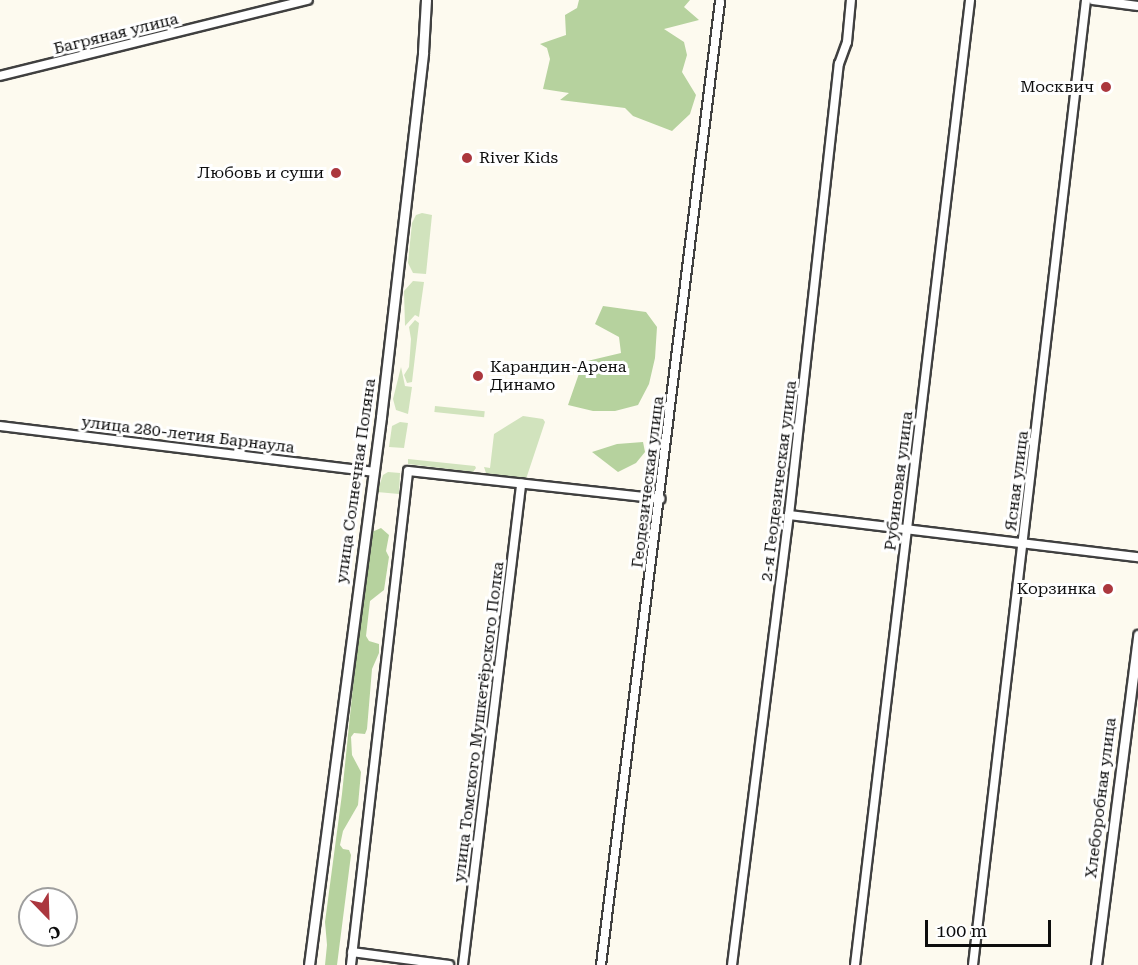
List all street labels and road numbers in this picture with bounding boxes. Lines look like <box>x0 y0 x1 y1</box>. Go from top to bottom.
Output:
street label: Багряная улица <box>52 9 180 59</box>
street label: улица Солнечная Поляна <box>332 377 380 585</box>
street label: 2-я Геодезическая улица <box>757 379 801 583</box>
street label: Геодезическая улица <box>628 395 668 569</box>
street label: Рубиновая улица <box>881 410 917 552</box>
street label: улица 280-летия Барнаула <box>80 412 296 458</box>
street label: Ясная улица <box>1001 430 1033 532</box>
street label: улица Томского Мушкетёрского Полка <box>450 561 508 883</box>
street label: Хлеборобная улица <box>1082 717 1120 879</box>

